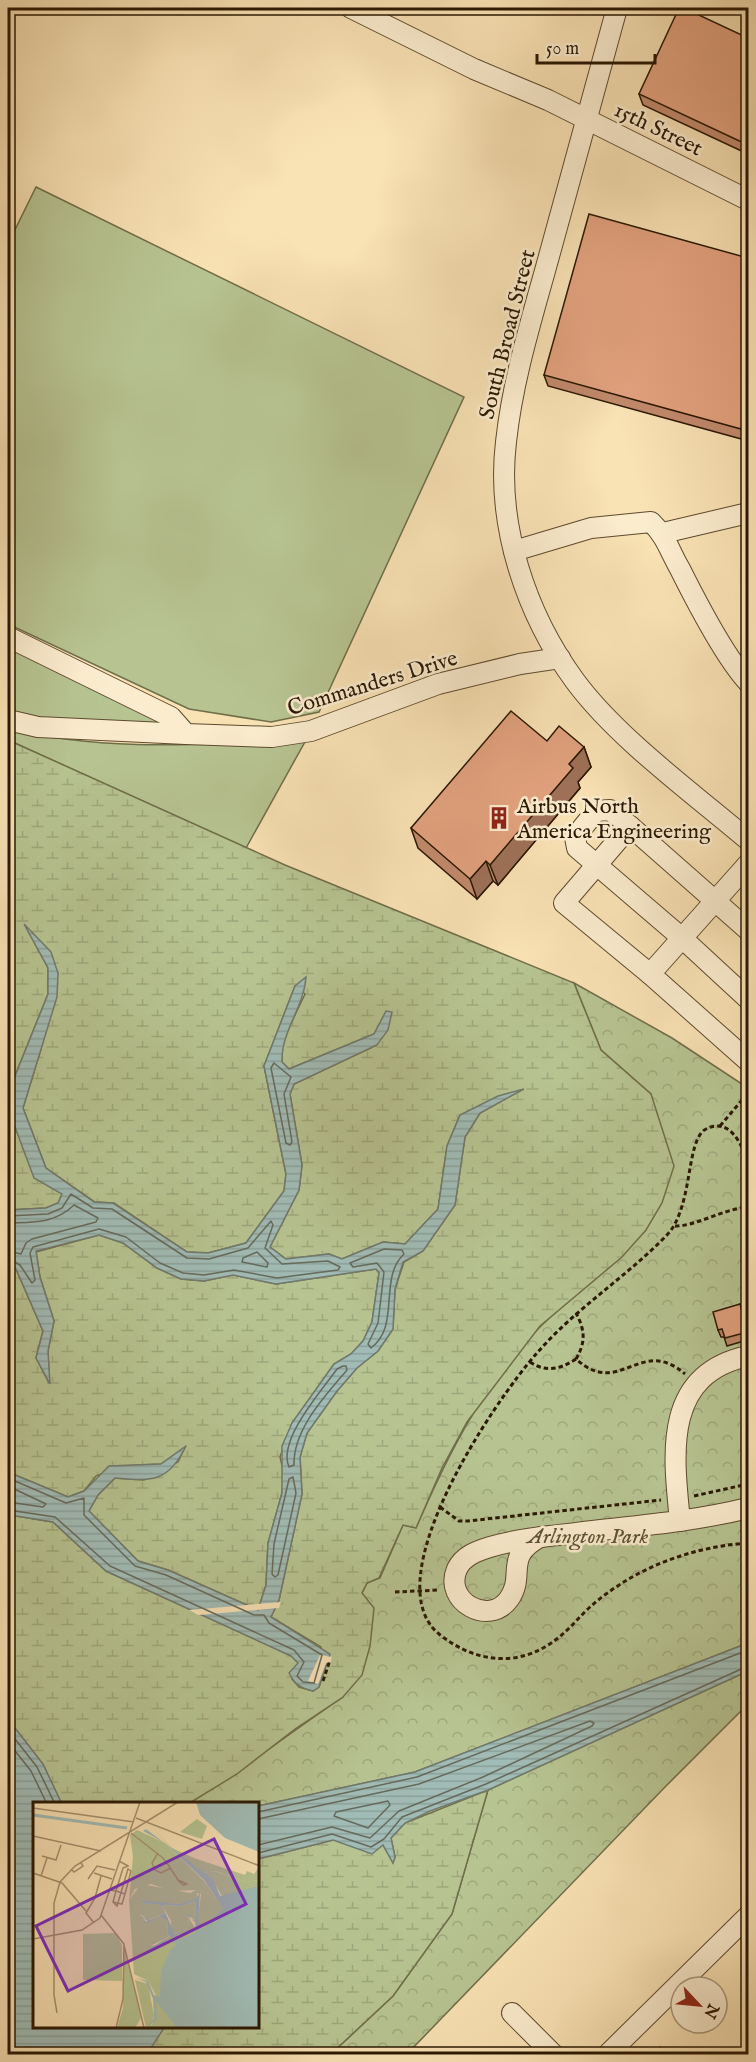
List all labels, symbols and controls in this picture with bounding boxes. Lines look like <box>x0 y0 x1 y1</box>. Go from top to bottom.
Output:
scale bar <box>537 27 656 65</box>
text: 50 m <box>546 38 579 61</box>
street label: 15th Street <box>609 96 707 163</box>
street label: South Broad Street <box>473 246 543 422</box>
street label: Commanders Drive <box>284 645 461 723</box>
place label: Airbus North America Engineering <box>516 793 712 846</box>
building icon: Airbus North America Engineering <box>486 805 512 831</box>
park label: Arlington Park <box>526 1523 649 1551</box>
inset map <box>33 1802 260 2029</box>
north arrow <box>669 1975 729 2035</box>
text: N <box>699 1999 723 2021</box>

